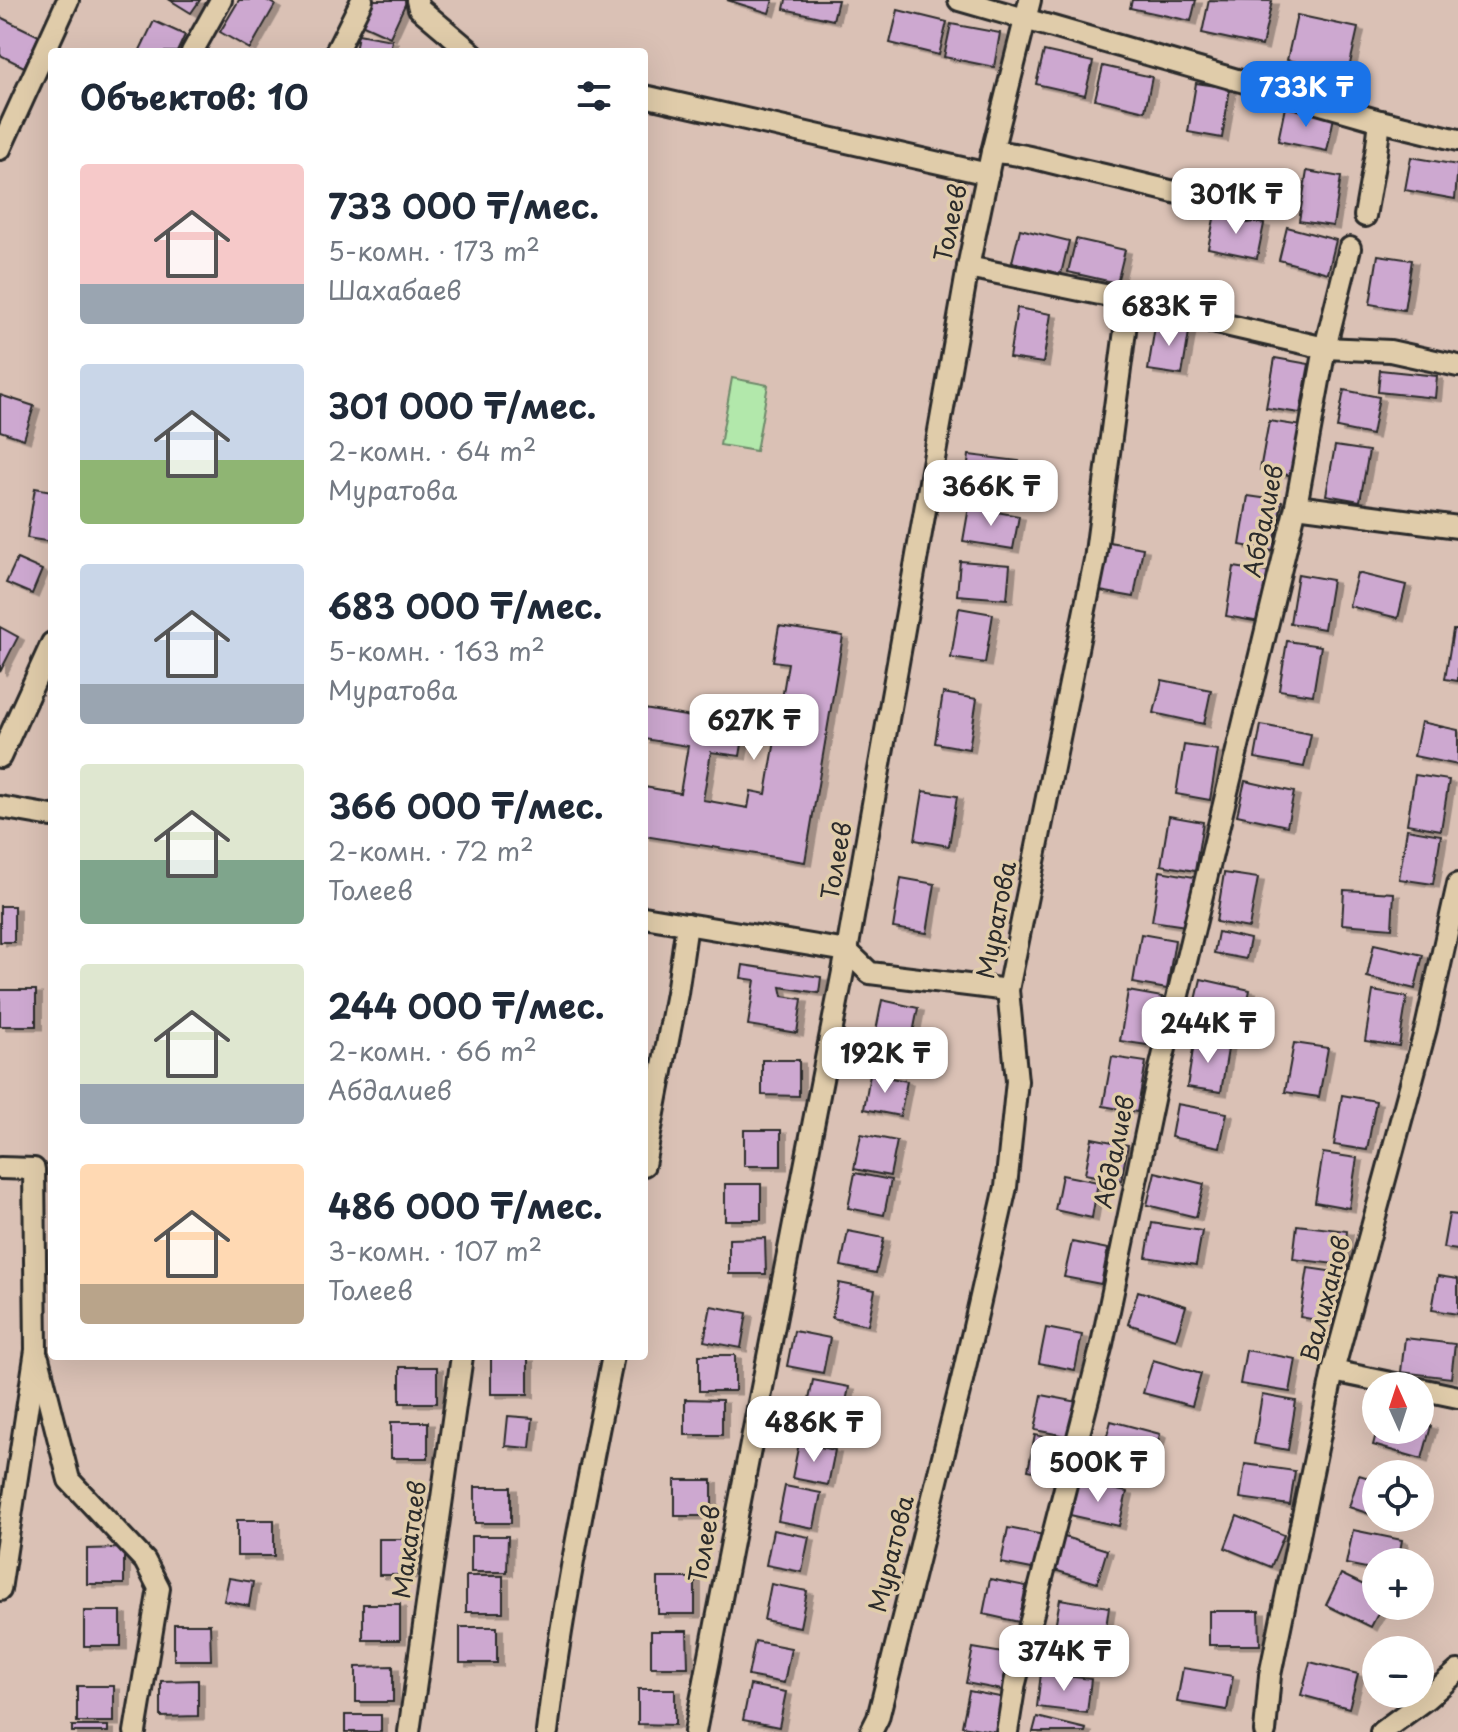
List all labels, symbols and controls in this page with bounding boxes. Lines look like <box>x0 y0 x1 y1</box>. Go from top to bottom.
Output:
pin: 733K ₸ <box>1241 61 1371 129</box>
text: 733K ₸ <box>1259 67 1353 106</box>
text: Объектов: 10 <box>80 70 308 122</box>
icon: filters <box>572 74 616 118</box>
pin: 301K ₸ <box>1171 168 1301 236</box>
text: 301K ₸ <box>1189 174 1283 213</box>
text: 733 000 ₸/мес. <box>328 179 599 231</box>
street label: Толеев <box>923 181 975 265</box>
icon: home <box>144 196 240 292</box>
text: 5-комн. · 173 m² <box>328 231 540 270</box>
text: Шахабаев <box>328 270 462 309</box>
pin: 683K ₸ <box>1104 280 1234 348</box>
text: 683K ₸ <box>1121 286 1217 325</box>
text: 301 000 ₸/мес. <box>328 379 596 431</box>
icon: home <box>144 396 240 492</box>
text: 2-комн. · 64 m² <box>328 431 536 470</box>
pin: 366K ₸ <box>926 460 1056 528</box>
street label: Абдалиев <box>1233 461 1292 580</box>
text: 366K ₸ <box>942 466 1040 505</box>
text: Муратова <box>328 470 457 509</box>
text: 683 000 ₸/мес. <box>328 579 603 631</box>
icon: home <box>144 596 240 692</box>
text: 5-комн. · 163 m² <box>328 631 545 670</box>
text: Муратова <box>328 670 457 709</box>
pin: 627K ₸ <box>689 694 819 762</box>
text: 627K ₸ <box>708 700 800 739</box>
text: 366 000 ₸/мес. <box>328 779 604 831</box>
icon: home <box>144 796 240 892</box>
street label: Толеев <box>811 819 860 902</box>
text: 2-комн. · 72 m² <box>328 831 534 870</box>
street label: Муратова <box>966 858 1024 982</box>
text: Толеев <box>328 870 413 909</box>
text: 244 000 ₸/мес. <box>328 979 605 1031</box>
icon: home <box>144 996 240 1092</box>
pin: 244K ₸ <box>1143 997 1273 1065</box>
text: 244K ₸ <box>1160 1003 1256 1042</box>
pin: 192K ₸ <box>820 1027 950 1095</box>
text: 2-комн. · 66 m² <box>328 1031 537 1070</box>
text: 192K ₸ <box>840 1033 930 1072</box>
text: Абдалиев <box>328 1070 452 1109</box>
street label: Абдалиев <box>1084 1092 1143 1211</box>
text: 486 000 ₸/мес. <box>328 1179 603 1231</box>
icon: home <box>144 1196 240 1292</box>
text: 3-комн. · 107 m² <box>328 1231 542 1270</box>
street label: Валиханов <box>1290 1232 1358 1365</box>
text: Толеев <box>328 1270 413 1309</box>
north arrow <box>1362 1372 1434 1444</box>
map controls <box>1362 1372 1434 1708</box>
pin: 486K ₸ <box>749 1396 879 1464</box>
text: 486K ₸ <box>765 1402 863 1441</box>
pin: 500K ₸ <box>1033 1436 1163 1504</box>
text: 500K ₸ <box>1049 1442 1147 1481</box>
button: locate <box>1362 1460 1434 1532</box>
street label: Макатаев <box>382 1478 434 1601</box>
street label: Муратова <box>858 1491 922 1616</box>
street label: Толеев <box>678 1502 728 1586</box>
button: + <box>1362 1548 1434 1620</box>
pin: 374K ₸ <box>999 1625 1129 1693</box>
text: 374K ₸ <box>1017 1631 1111 1670</box>
button: − <box>1362 1636 1434 1708</box>

